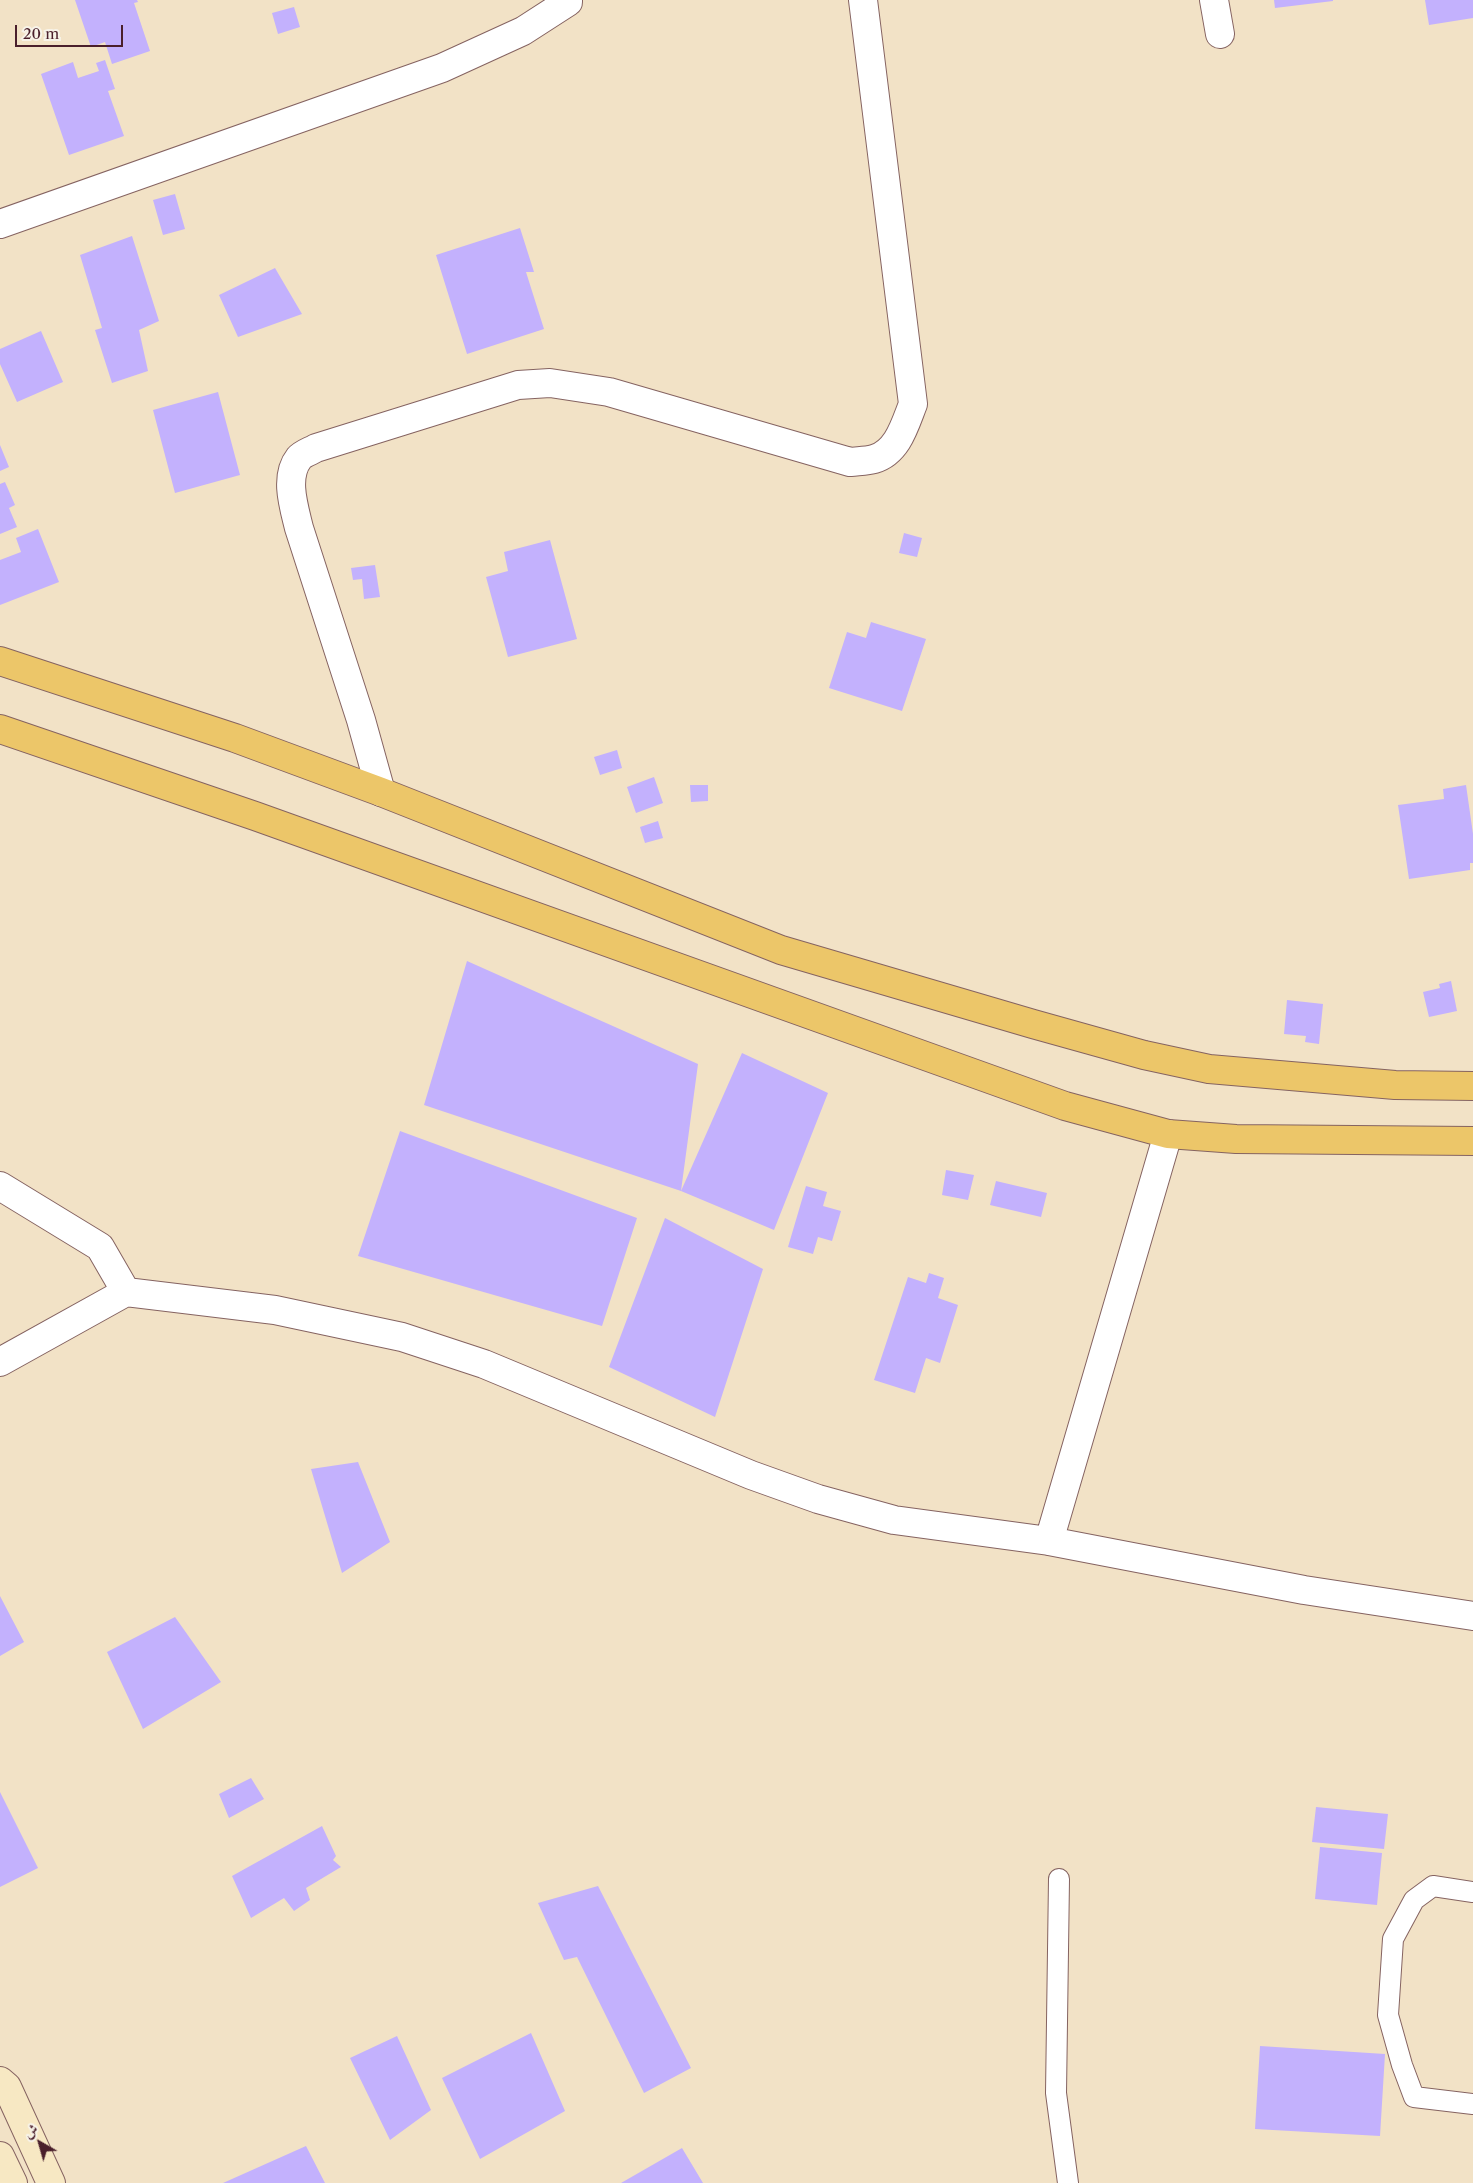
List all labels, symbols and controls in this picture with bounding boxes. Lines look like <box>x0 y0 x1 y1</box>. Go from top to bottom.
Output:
scale bar <box>18 15 125 47</box>
text: 20 m <box>23 24 59 43</box>
north arrow <box>15 2118 65 2168</box>
text: ش <box>20 2120 42 2143</box>

